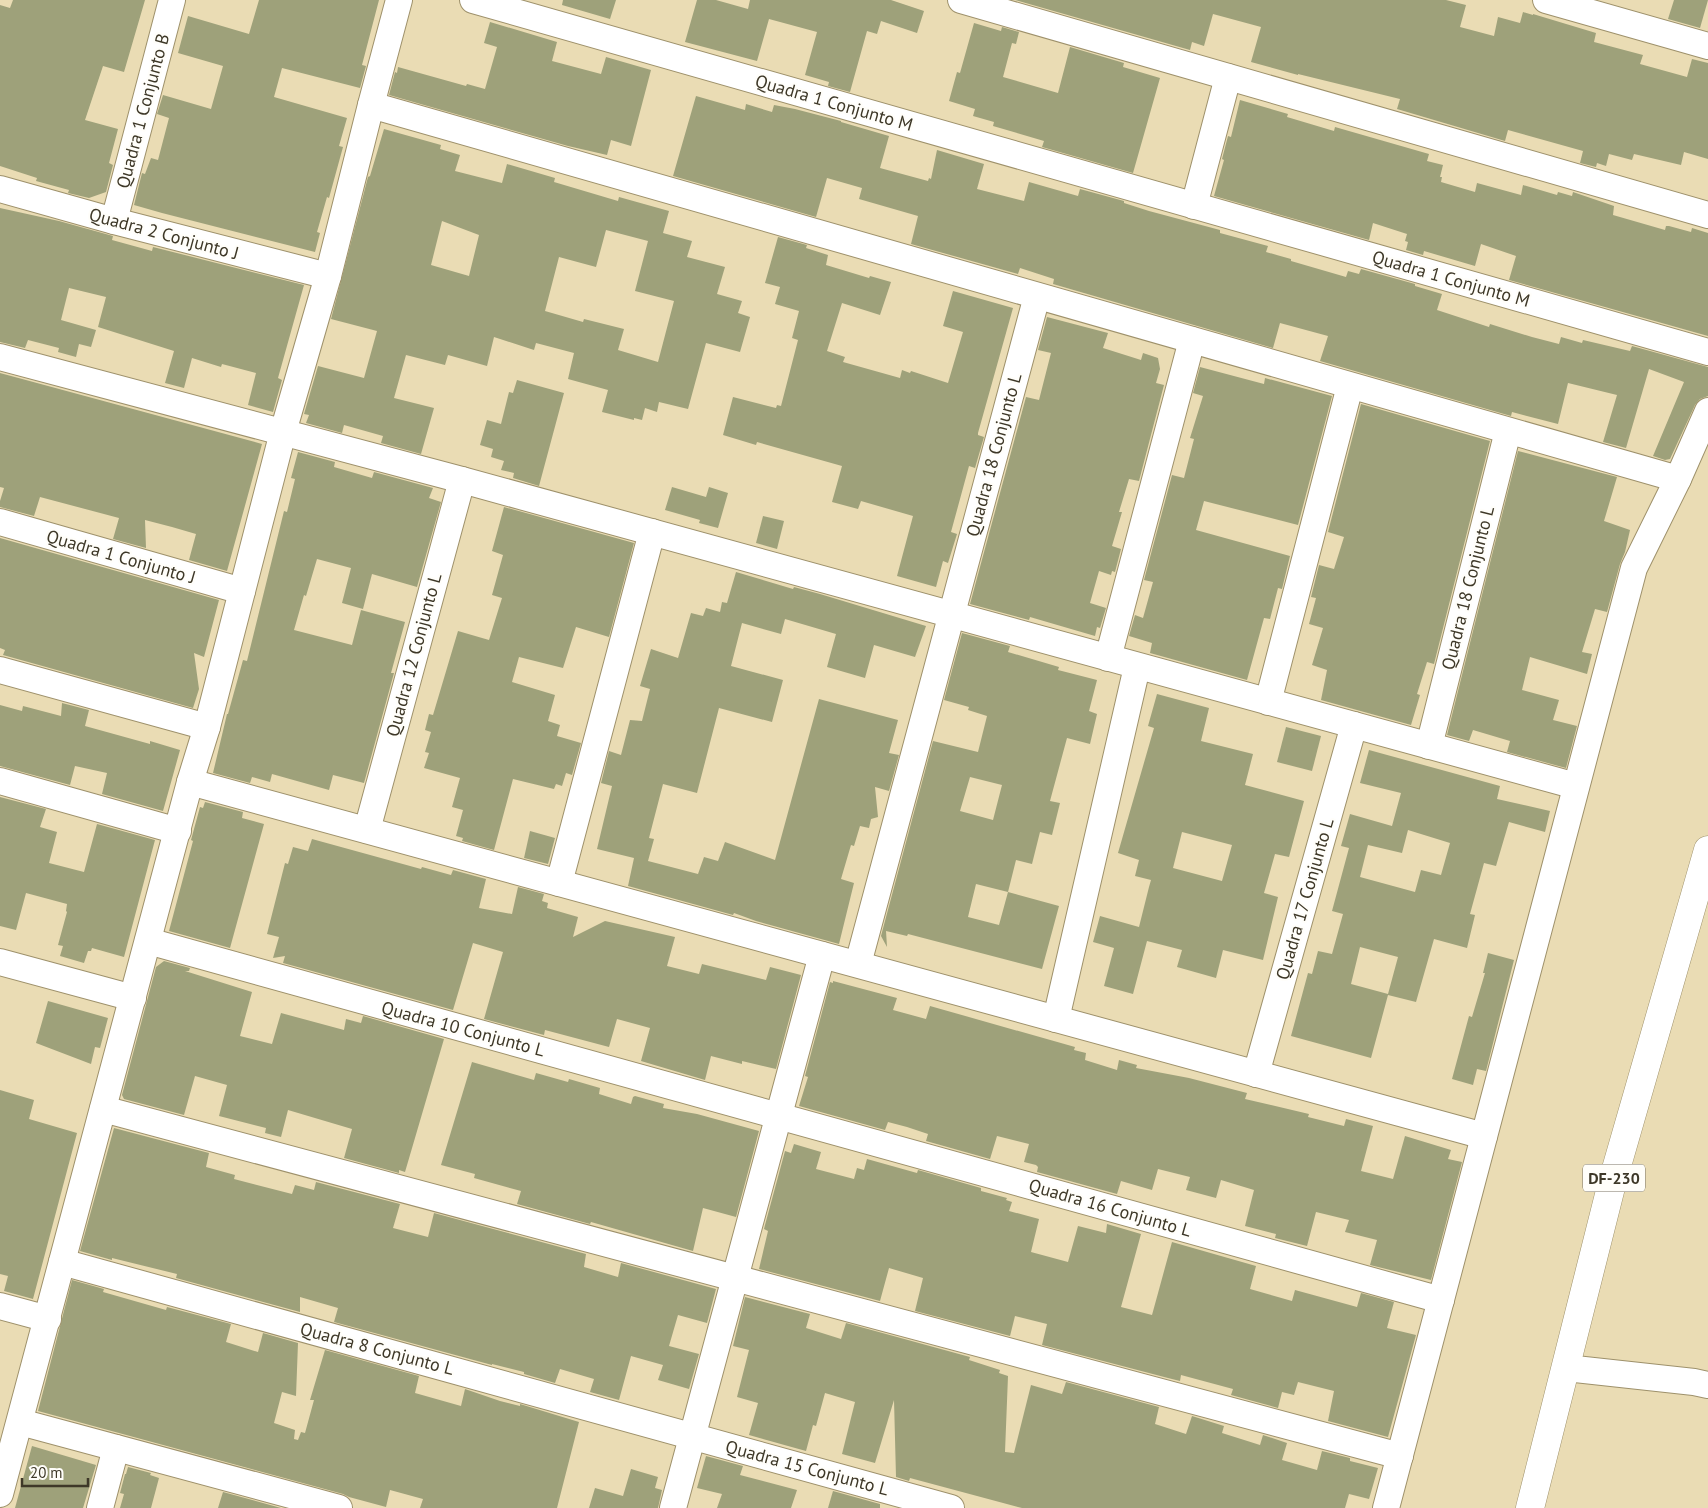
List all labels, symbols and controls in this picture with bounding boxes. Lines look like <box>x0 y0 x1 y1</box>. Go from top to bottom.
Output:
street label: Quadra 1 Conjunto B <box>111 31 174 191</box>
street label: Quadra 1 Conjunto M <box>753 69 916 136</box>
street label: Quadra 2 Conjunto J <box>87 202 242 265</box>
street label: Quadra 1 Conjunto M <box>1370 245 1533 312</box>
street label: Quadra 18 Conjunto L <box>961 371 1026 539</box>
street label: Quadra 18 Conjunto L <box>1436 504 1499 672</box>
street label: Quadra 1 Conjunto J <box>44 524 198 589</box>
street label: Quadra 12 Conjunto L <box>381 571 446 739</box>
street label: Quadra 17 Conjunto L <box>1270 815 1339 982</box>
street label: Quadra 10 Conjunto L <box>379 996 547 1061</box>
road number: DF-230 <box>1583 1164 1645 1192</box>
street label: Quadra 16 Conjunto L <box>1026 1173 1194 1242</box>
street label: Quadra 8 Conjunto L <box>298 1317 457 1380</box>
street label: Quadra 15 Conjunto L <box>723 1435 891 1500</box>
scale bar <box>22 1456 89 1488</box>
text: 20 m <box>30 1463 63 1482</box>

